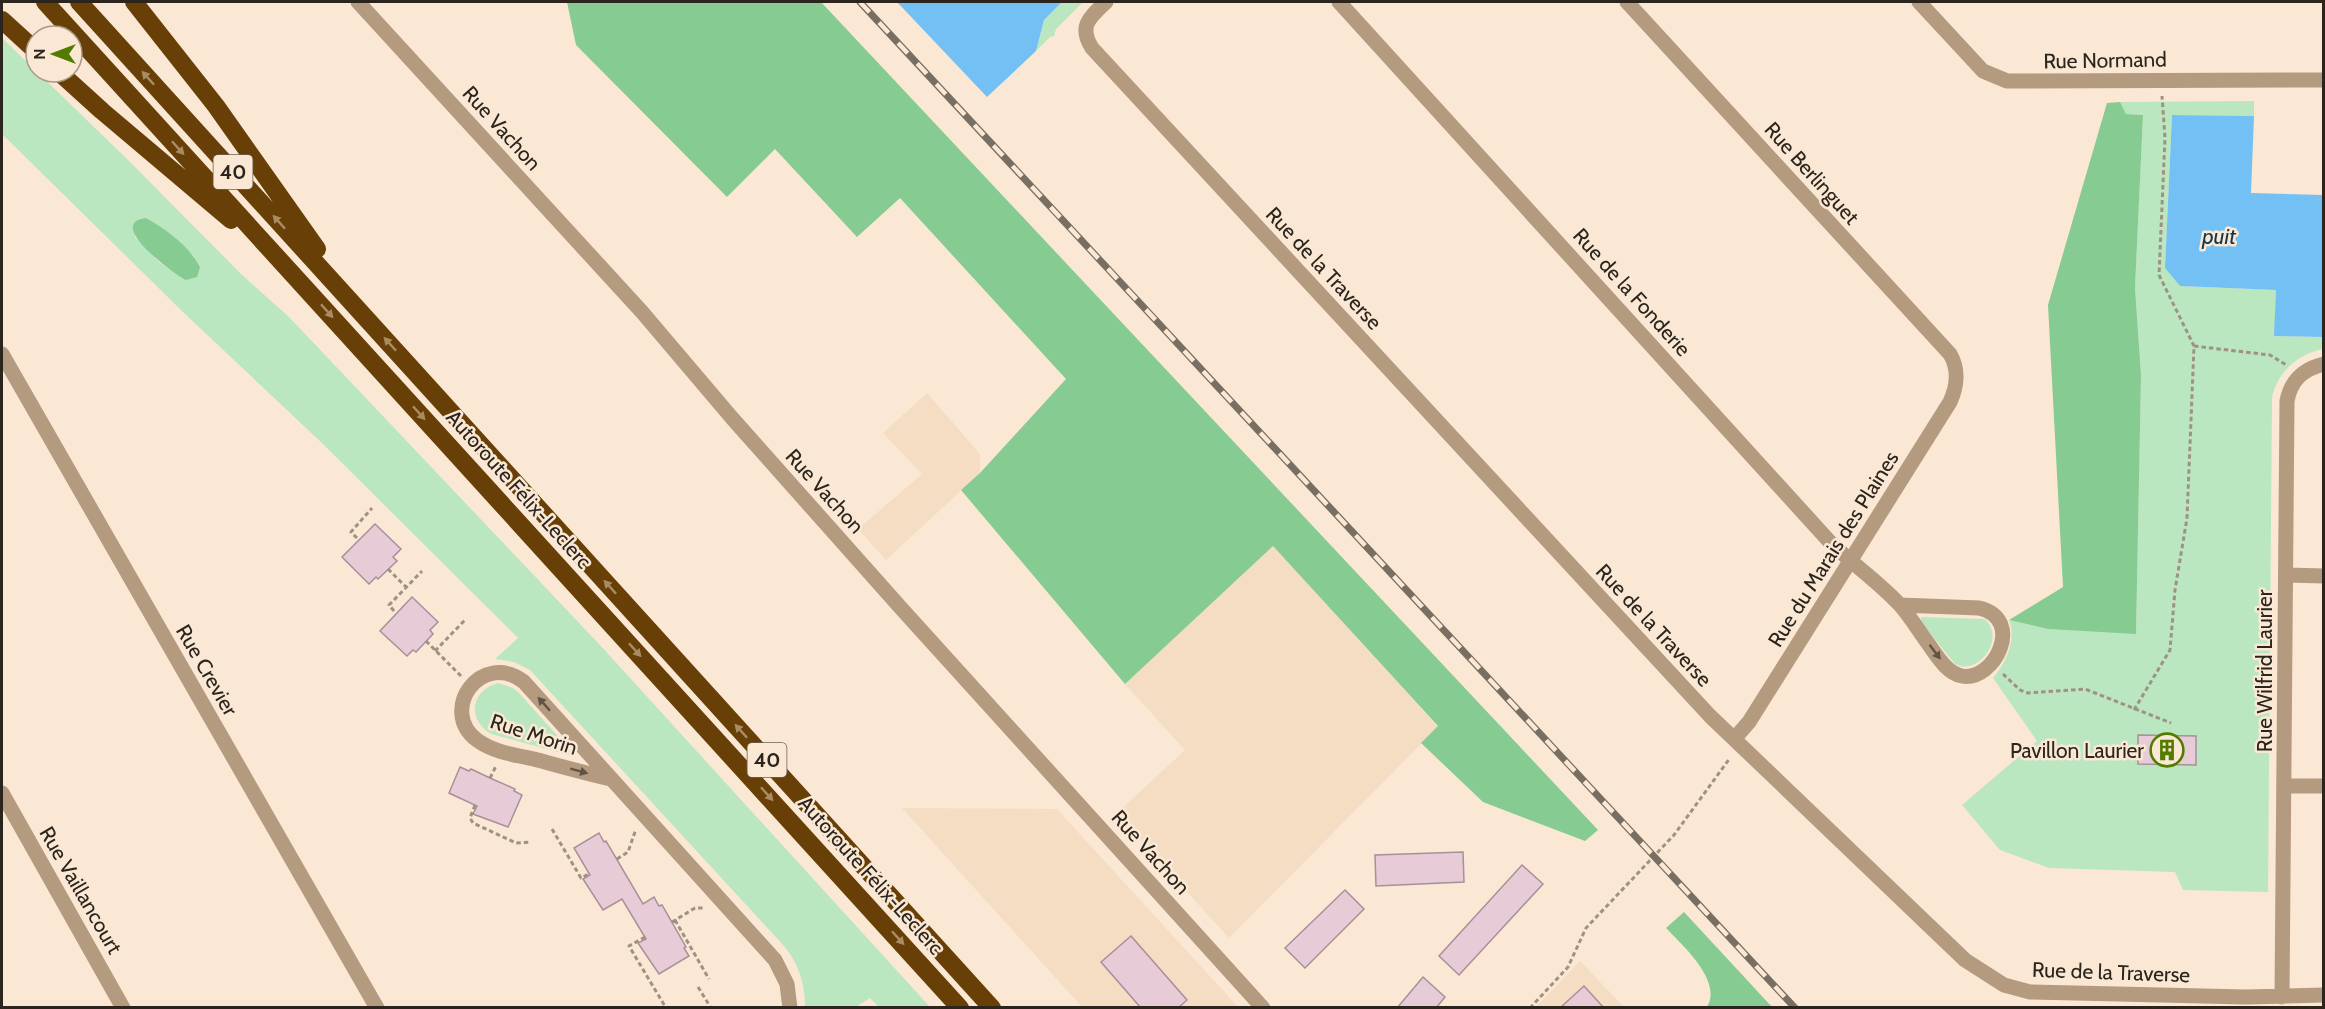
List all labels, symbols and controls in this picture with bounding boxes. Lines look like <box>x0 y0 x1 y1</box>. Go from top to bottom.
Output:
north arrow <box>24 24 84 84</box>
street label: Rue Normand <box>2043 46 2167 74</box>
text: N <box>30 48 49 60</box>
one-way arrow <box>141 70 155 85</box>
street label: Rue Vachon <box>458 81 546 175</box>
street label: Rue Berlinguet <box>1759 117 1865 229</box>
one-way arrow <box>171 140 184 155</box>
road number: 40 <box>214 155 252 189</box>
street label: Rue de la Traverse <box>1261 202 1387 335</box>
one-way arrow <box>273 215 286 230</box>
street label: Rue de la Fonderie <box>1568 223 1696 361</box>
water label: puit <box>2201 223 2237 250</box>
one-way arrow <box>320 304 334 319</box>
one-way arrow <box>384 337 397 352</box>
one-way arrow <box>412 405 425 420</box>
street label: Autoroute Félix-Leclerc <box>441 405 597 573</box>
street label: Rue Vachon <box>781 444 869 538</box>
street label: Rue du Marais des Plaines <box>1762 446 1904 652</box>
street label: Rue de la Traverse <box>1591 559 1717 692</box>
one-way arrow <box>603 579 617 594</box>
street label: Rue Wilfrid Laurier <box>2252 589 2277 752</box>
street label: Rue Crevier <box>171 620 243 720</box>
one-way arrow <box>628 642 641 657</box>
one-way arrow <box>1928 644 1940 659</box>
one-way arrow <box>538 697 551 712</box>
street label: Rue Morin <box>487 708 581 760</box>
one-way arrow <box>735 724 748 739</box>
building icon: Pavillon Laurier <box>2149 732 2185 768</box>
place label: Pavillon Laurier <box>2010 738 2144 763</box>
road number: 40 <box>748 743 786 777</box>
one-way arrow <box>570 767 588 776</box>
one-way arrow <box>760 786 773 801</box>
street label: Autoroute Félix-Leclerc <box>793 791 949 959</box>
street label: Rue Vachon <box>1107 805 1195 899</box>
street label: Rue Vaillancourt <box>34 822 128 958</box>
one-way arrow <box>891 931 905 946</box>
street label: Rue de la Traverse <box>2031 957 2191 987</box>

